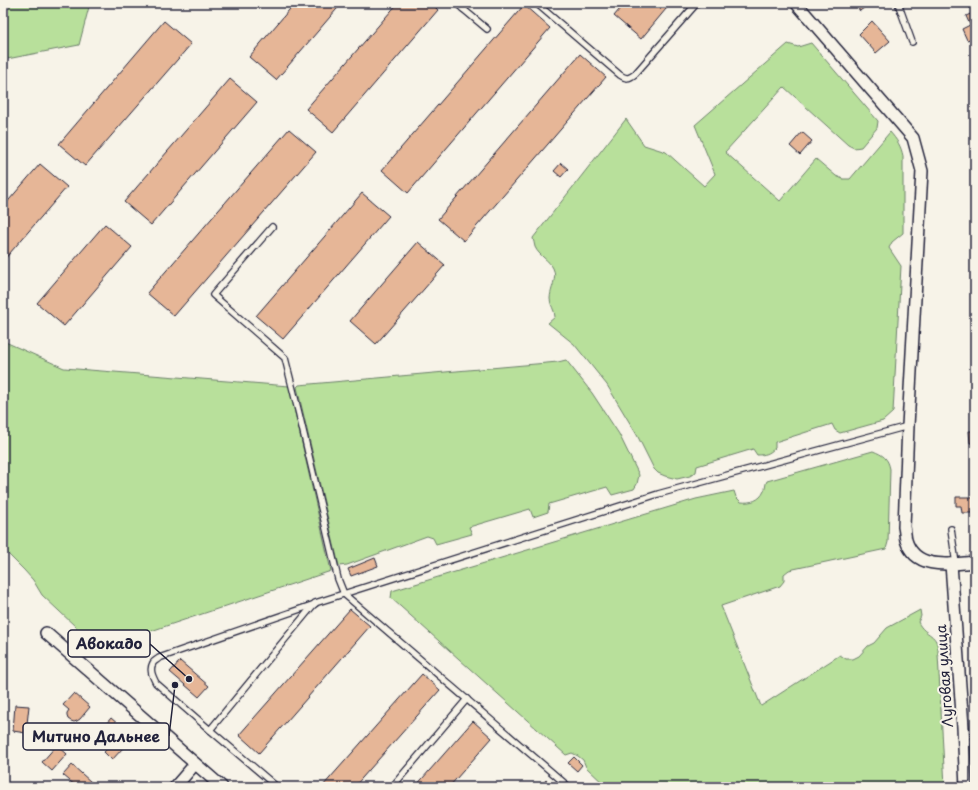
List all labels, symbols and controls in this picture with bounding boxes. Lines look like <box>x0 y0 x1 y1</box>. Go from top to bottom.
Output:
street label: Луговая улица <box>930 624 958 728</box>
callout: Авокадо <box>68 630 150 657</box>
text: Авокадо <box>75 631 142 654</box>
callout: Митино Дальнее <box>23 723 169 750</box>
text: Митино Дальнее <box>32 724 161 747</box>

